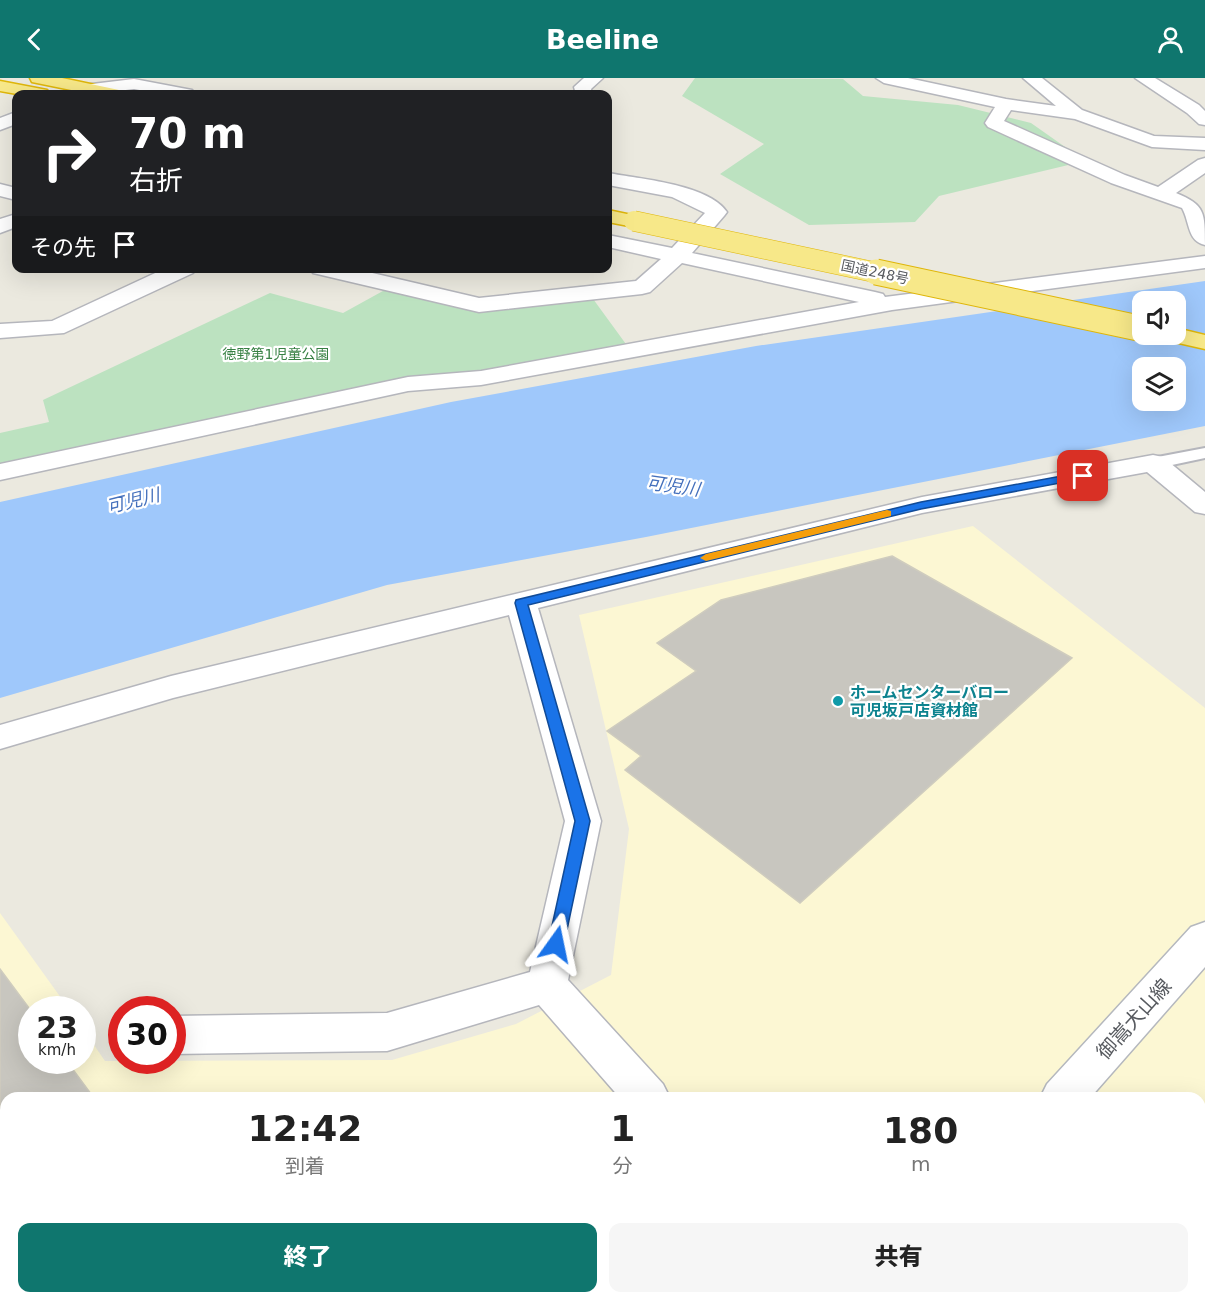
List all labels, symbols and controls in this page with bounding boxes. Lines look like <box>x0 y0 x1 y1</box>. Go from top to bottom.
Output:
icon: back <box>18 23 51 56</box>
icon: person <box>1154 23 1187 56</box>
text: Beeline <box>546 24 659 55</box>
text: 70 m <box>129 109 246 158</box>
icon: right <box>30 114 108 192</box>
text: 右折 <box>129 165 183 196</box>
icon: arrive <box>108 228 141 261</box>
text: その先 <box>30 235 96 260</box>
street label: 国道248号 <box>840 257 910 287</box>
map controls <box>1132 291 1186 411</box>
button: sound <box>1132 291 1186 345</box>
park label: 徳野第1児童公園 <box>223 346 329 362</box>
button: layers <box>1132 357 1186 411</box>
pin <box>1057 450 1108 501</box>
icon: arrive <box>1066 459 1099 492</box>
water label: 可児川 <box>645 471 703 500</box>
water label: 可児川 <box>104 483 164 517</box>
place label: ホームセンターバロー 可児坂戸店資材館 <box>850 683 1009 720</box>
marker: ホームセンターバロー 可児坂戸店資材館 <box>831 694 845 708</box>
position arrow <box>524 912 588 976</box>
street label: 御嵩犬山線 <box>1092 974 1176 1064</box>
speed limit sign: 30 <box>108 996 186 1074</box>
text: 23 <box>36 1010 78 1045</box>
text: km/h <box>38 1041 76 1059</box>
text: 12:42 <box>248 1108 362 1149</box>
text: 1 <box>610 1108 635 1149</box>
text: 180 <box>883 1110 958 1151</box>
text: m <box>911 1152 930 1176</box>
text: 到着 <box>285 1154 325 1178</box>
text: 分 <box>613 1154 633 1178</box>
button: 終了 <box>18 1223 597 1292</box>
button: 共有 <box>609 1223 1188 1292</box>

